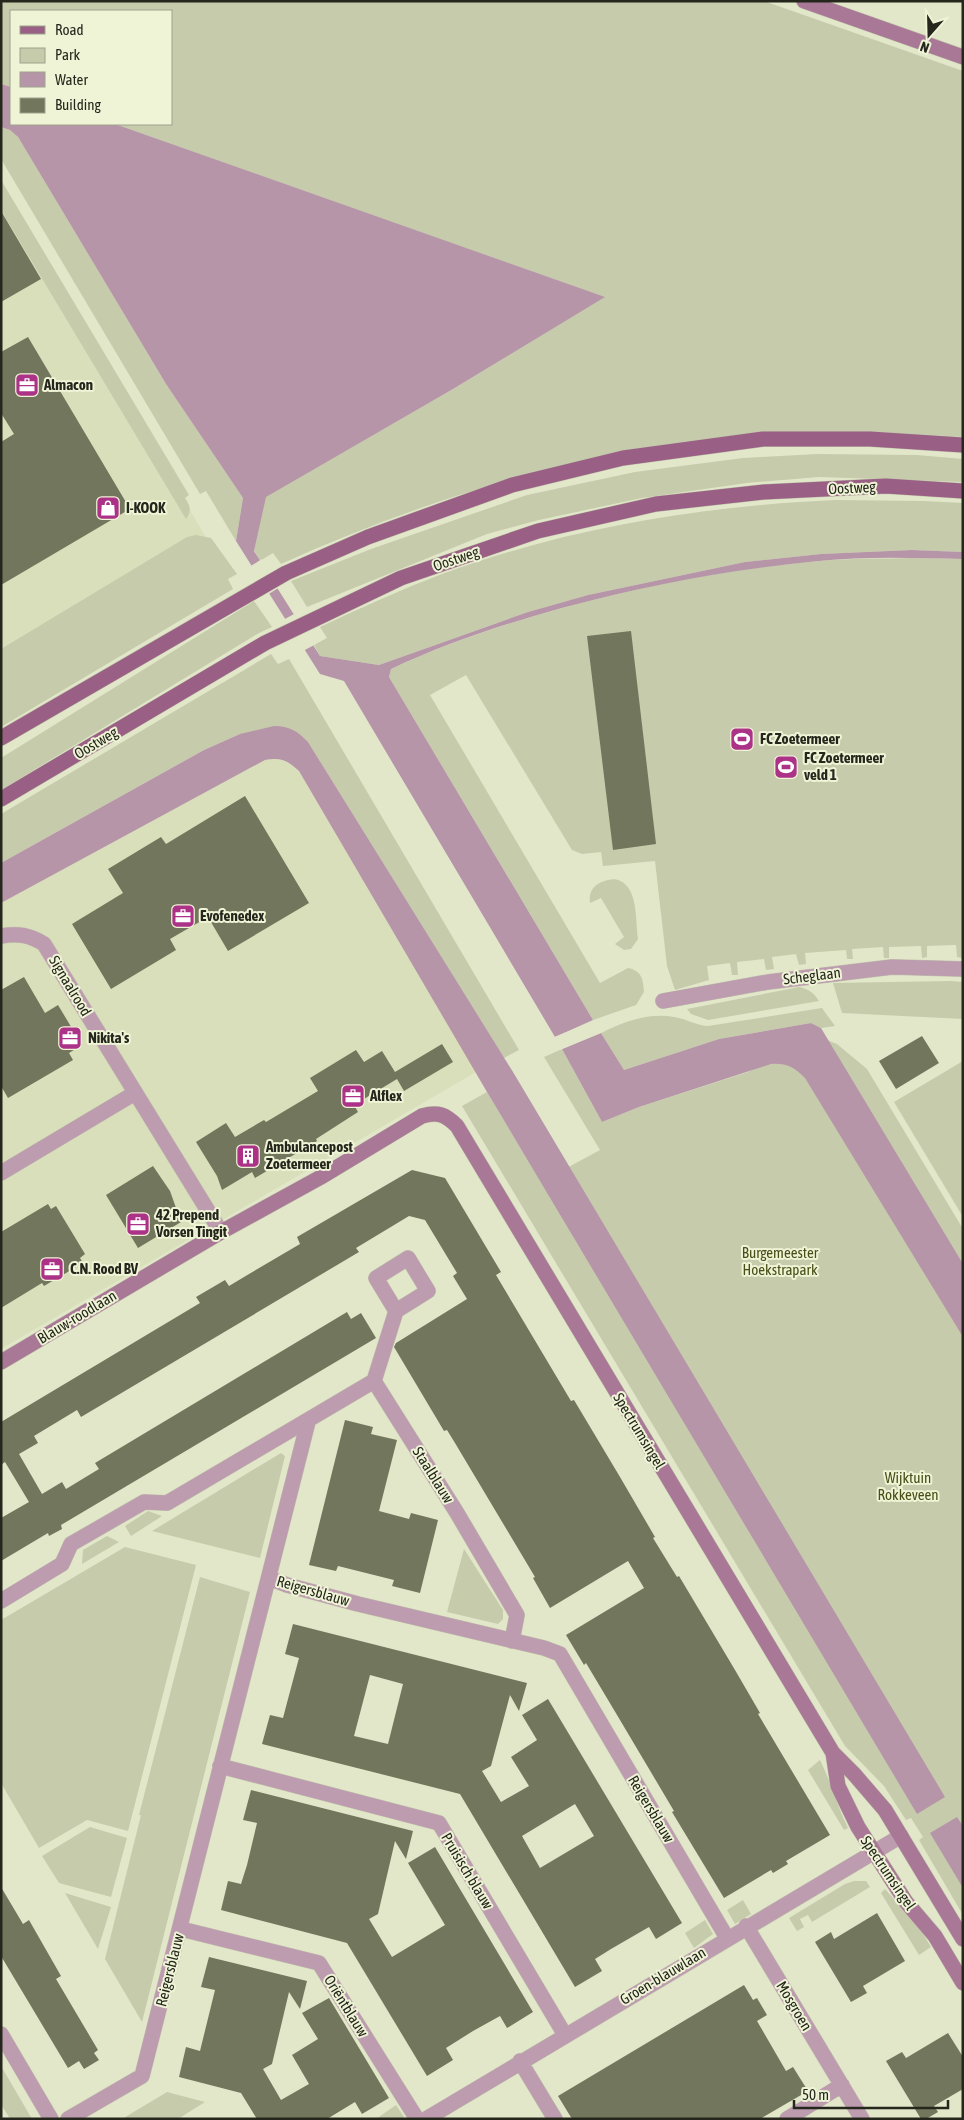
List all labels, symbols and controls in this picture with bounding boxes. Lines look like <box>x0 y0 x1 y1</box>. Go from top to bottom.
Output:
legend <box>10 10 172 125</box>
north arrow <box>904 10 954 60</box>
text: Road <box>55 21 84 38</box>
text: N <box>918 38 931 56</box>
text: Park <box>55 46 80 63</box>
text: Water <box>55 71 88 88</box>
text: Building <box>55 96 101 113</box>
office icon: Almacon <box>14 372 40 398</box>
place label: Almacon <box>43 376 93 393</box>
street label: Oostweg <box>828 478 877 497</box>
shop icon: I-KOOK <box>95 495 121 521</box>
place label: I-KOOK <box>126 499 166 516</box>
street label: Oostweg <box>431 543 482 574</box>
street label: Oostweg <box>71 723 121 762</box>
sports icon: FC Zoetermeer <box>729 726 755 752</box>
place label: FC Zoetermeer <box>760 730 840 747</box>
place label: FC Zoetermeer veld 1 <box>804 749 884 783</box>
sports icon: FC Zoetermeer veld 1 <box>773 754 799 780</box>
office icon: Evofenedex <box>170 903 196 929</box>
place label: Evofenedex <box>200 907 264 924</box>
street label: Signaalrood <box>46 953 95 1019</box>
street label: Scheglaan <box>782 964 842 987</box>
office icon: Nikita's <box>57 1025 83 1051</box>
place label: Nikita's <box>88 1029 130 1046</box>
office icon: Alflex <box>340 1083 366 1109</box>
place label: Alflex <box>369 1087 402 1104</box>
place label: Ambulancepost Zoetermeer <box>265 1138 354 1172</box>
building icon: Ambulancepost Zoetermeer <box>235 1143 261 1169</box>
place label: 42 Prepend Vorsen Tingit <box>155 1206 228 1240</box>
office icon: 42 Prepend Vorsen Tingit <box>125 1211 151 1237</box>
park label: Burgemeester Hoekstrapark <box>742 1244 819 1278</box>
office icon: C.N. Rood BV <box>39 1256 65 1282</box>
place label: C.N. Rood BV <box>70 1260 139 1277</box>
street label: Blauw-roodlaan <box>34 1286 119 1347</box>
street label: Spectrumsingel <box>610 1390 669 1472</box>
street label: Staalblauw <box>410 1444 457 1506</box>
park label: Wijktuin Rokkeveen <box>878 1469 938 1503</box>
street label: Reigersblauw <box>275 1572 351 1609</box>
street label: Reigersblauw <box>625 1772 678 1845</box>
street label: Pruisisch blauw <box>438 1830 497 1912</box>
street label: Spectrumsingel <box>857 1833 919 1913</box>
street label: Reigersblauw <box>152 1932 187 2008</box>
street label: Groen-blauwlaan <box>617 1943 709 2008</box>
street label: Oriëntblauw <box>321 1972 372 2040</box>
street label: Mosgroen <box>773 1978 816 2033</box>
scale bar <box>794 2078 948 2110</box>
text: 50 m <box>802 2086 829 2103</box>

